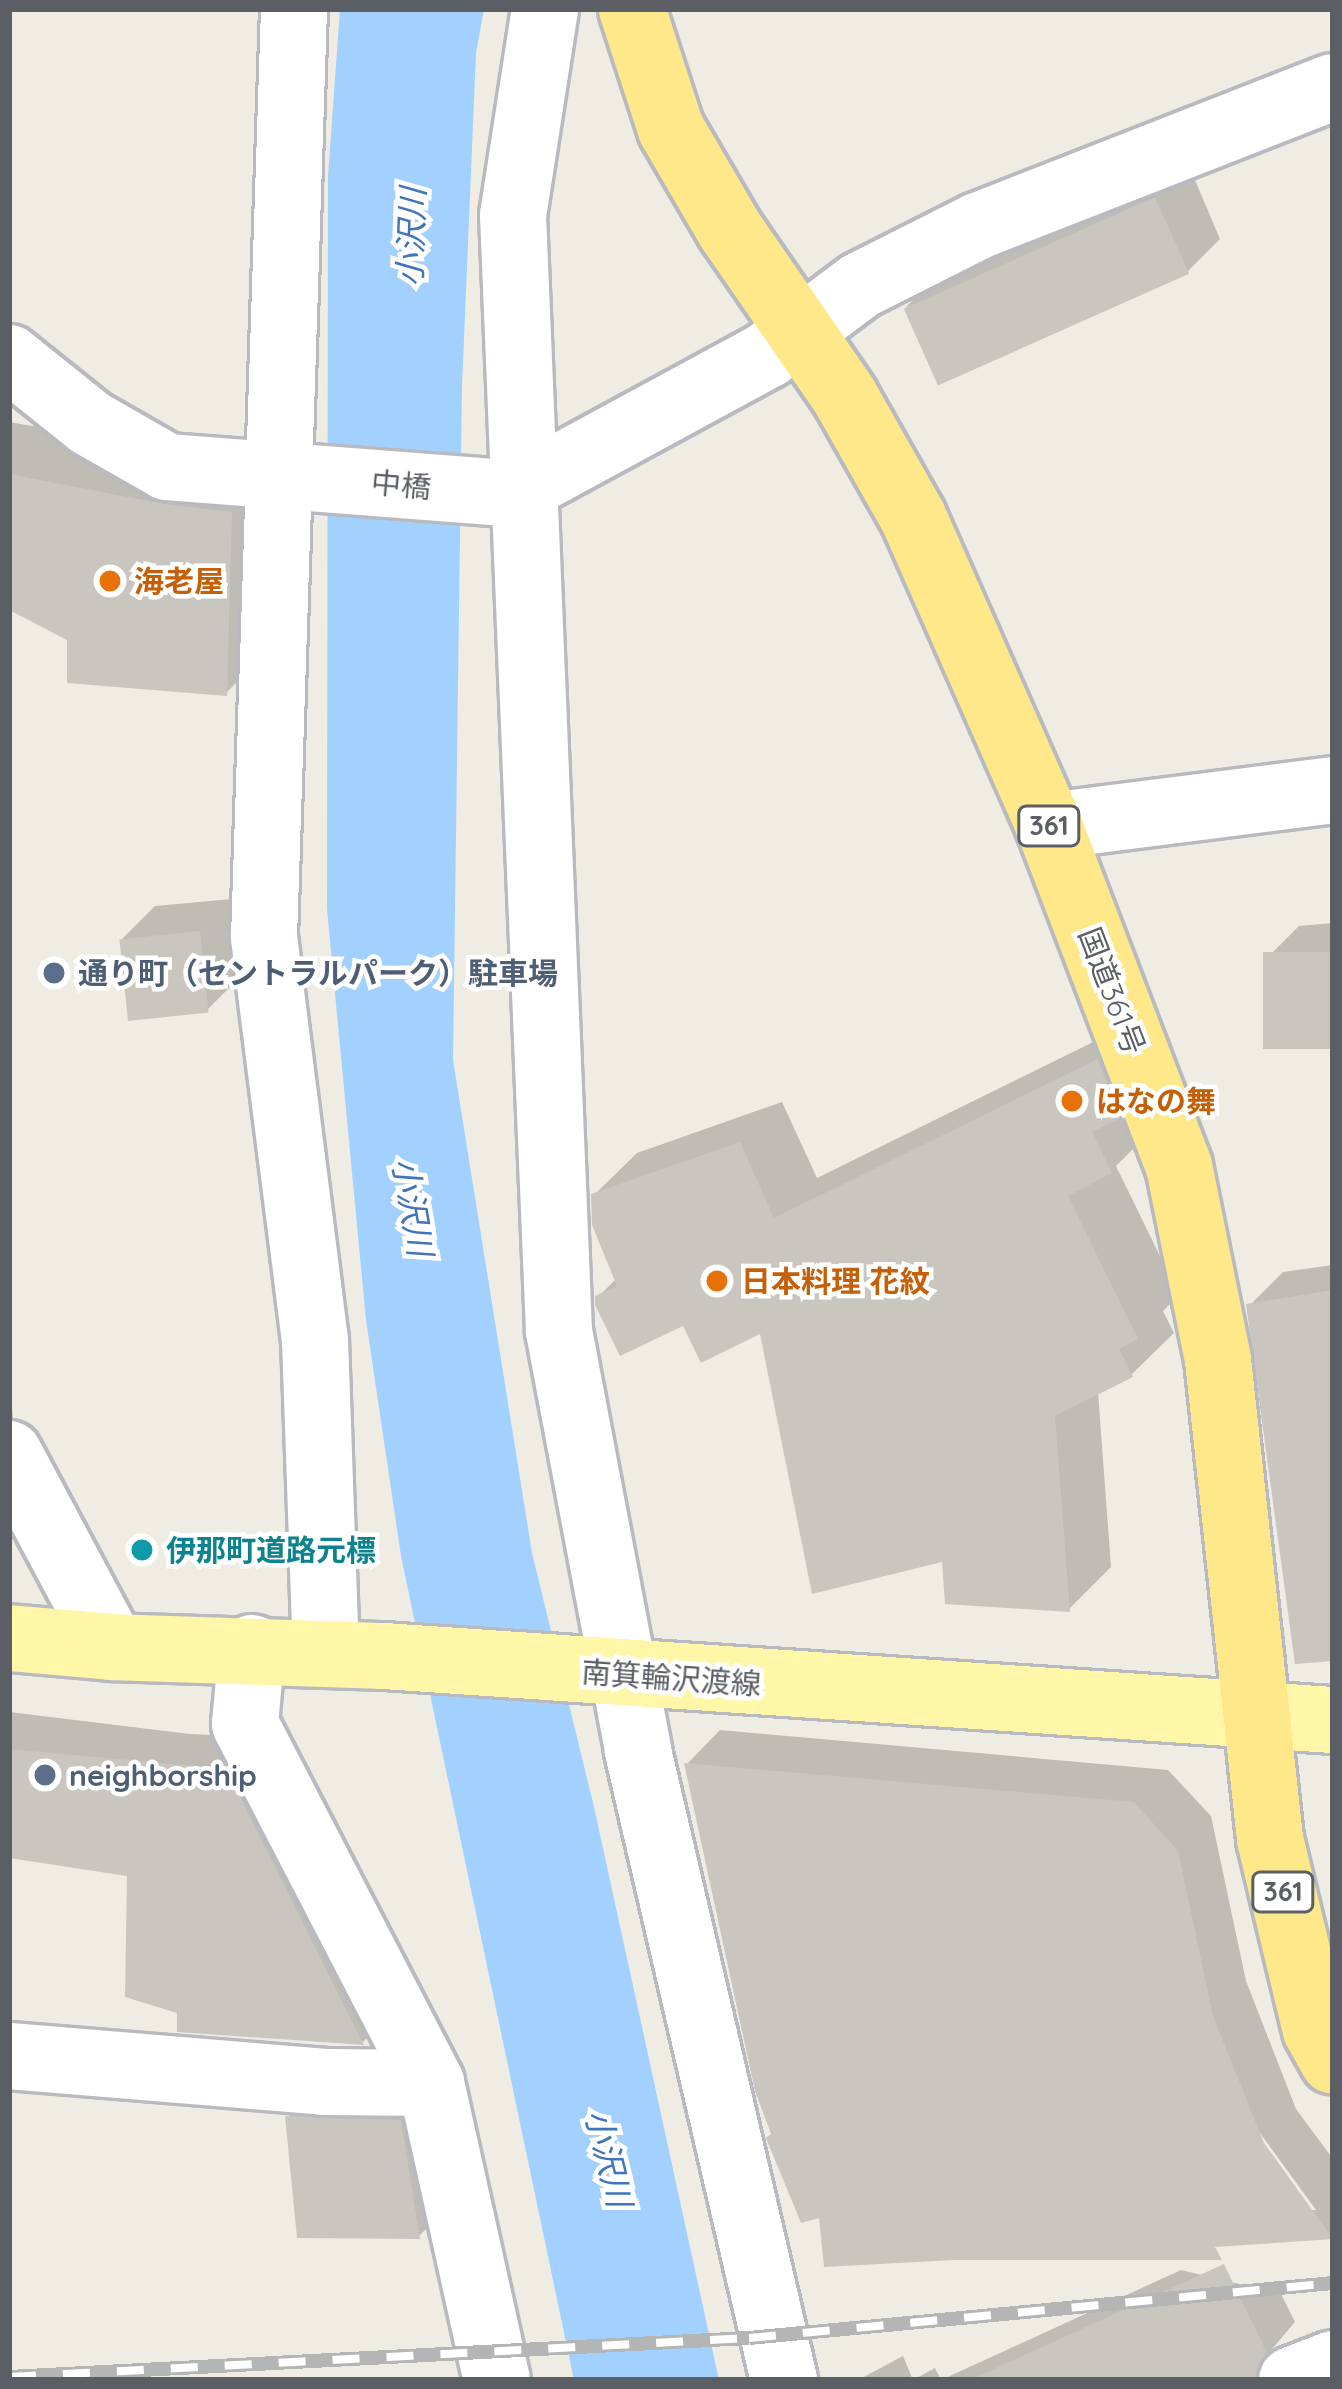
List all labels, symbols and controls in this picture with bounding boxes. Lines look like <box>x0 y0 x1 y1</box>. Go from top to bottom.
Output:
water label: 小沢川 <box>389 187 433 287</box>
street label: 中橋 <box>370 464 432 506</box>
place label: 海老屋 <box>134 563 224 599</box>
marker: 海老屋 <box>97 568 123 594</box>
road number: 361 <box>1016 805 1082 847</box>
street label: 国道361号 <box>1071 923 1153 1059</box>
place label: 通り町（セントラルパーク）駐車場 <box>78 955 558 991</box>
marker: 通り町（セントラルパーク）駐車場 <box>41 960 67 986</box>
place label: はなの舞 <box>1096 1083 1216 1119</box>
marker: はなの舞 <box>1059 1088 1085 1114</box>
water label: 小沢川 <box>385 1155 441 1259</box>
place label: 日本料理 花紋 <box>741 1263 929 1299</box>
marker: 日本料理 花紋 <box>704 1268 730 1294</box>
place label: 伊那町道路元標 <box>166 1532 376 1568</box>
marker: 伊那町道路元標 <box>129 1537 155 1563</box>
street label: 南箕輪沢渡線 <box>580 1654 762 1702</box>
place label: neighborship <box>69 1757 257 1793</box>
marker: neighborship <box>32 1762 58 1788</box>
road number: 361 <box>1250 1871 1316 1913</box>
water label: 小沢川 <box>578 2105 640 2211</box>

